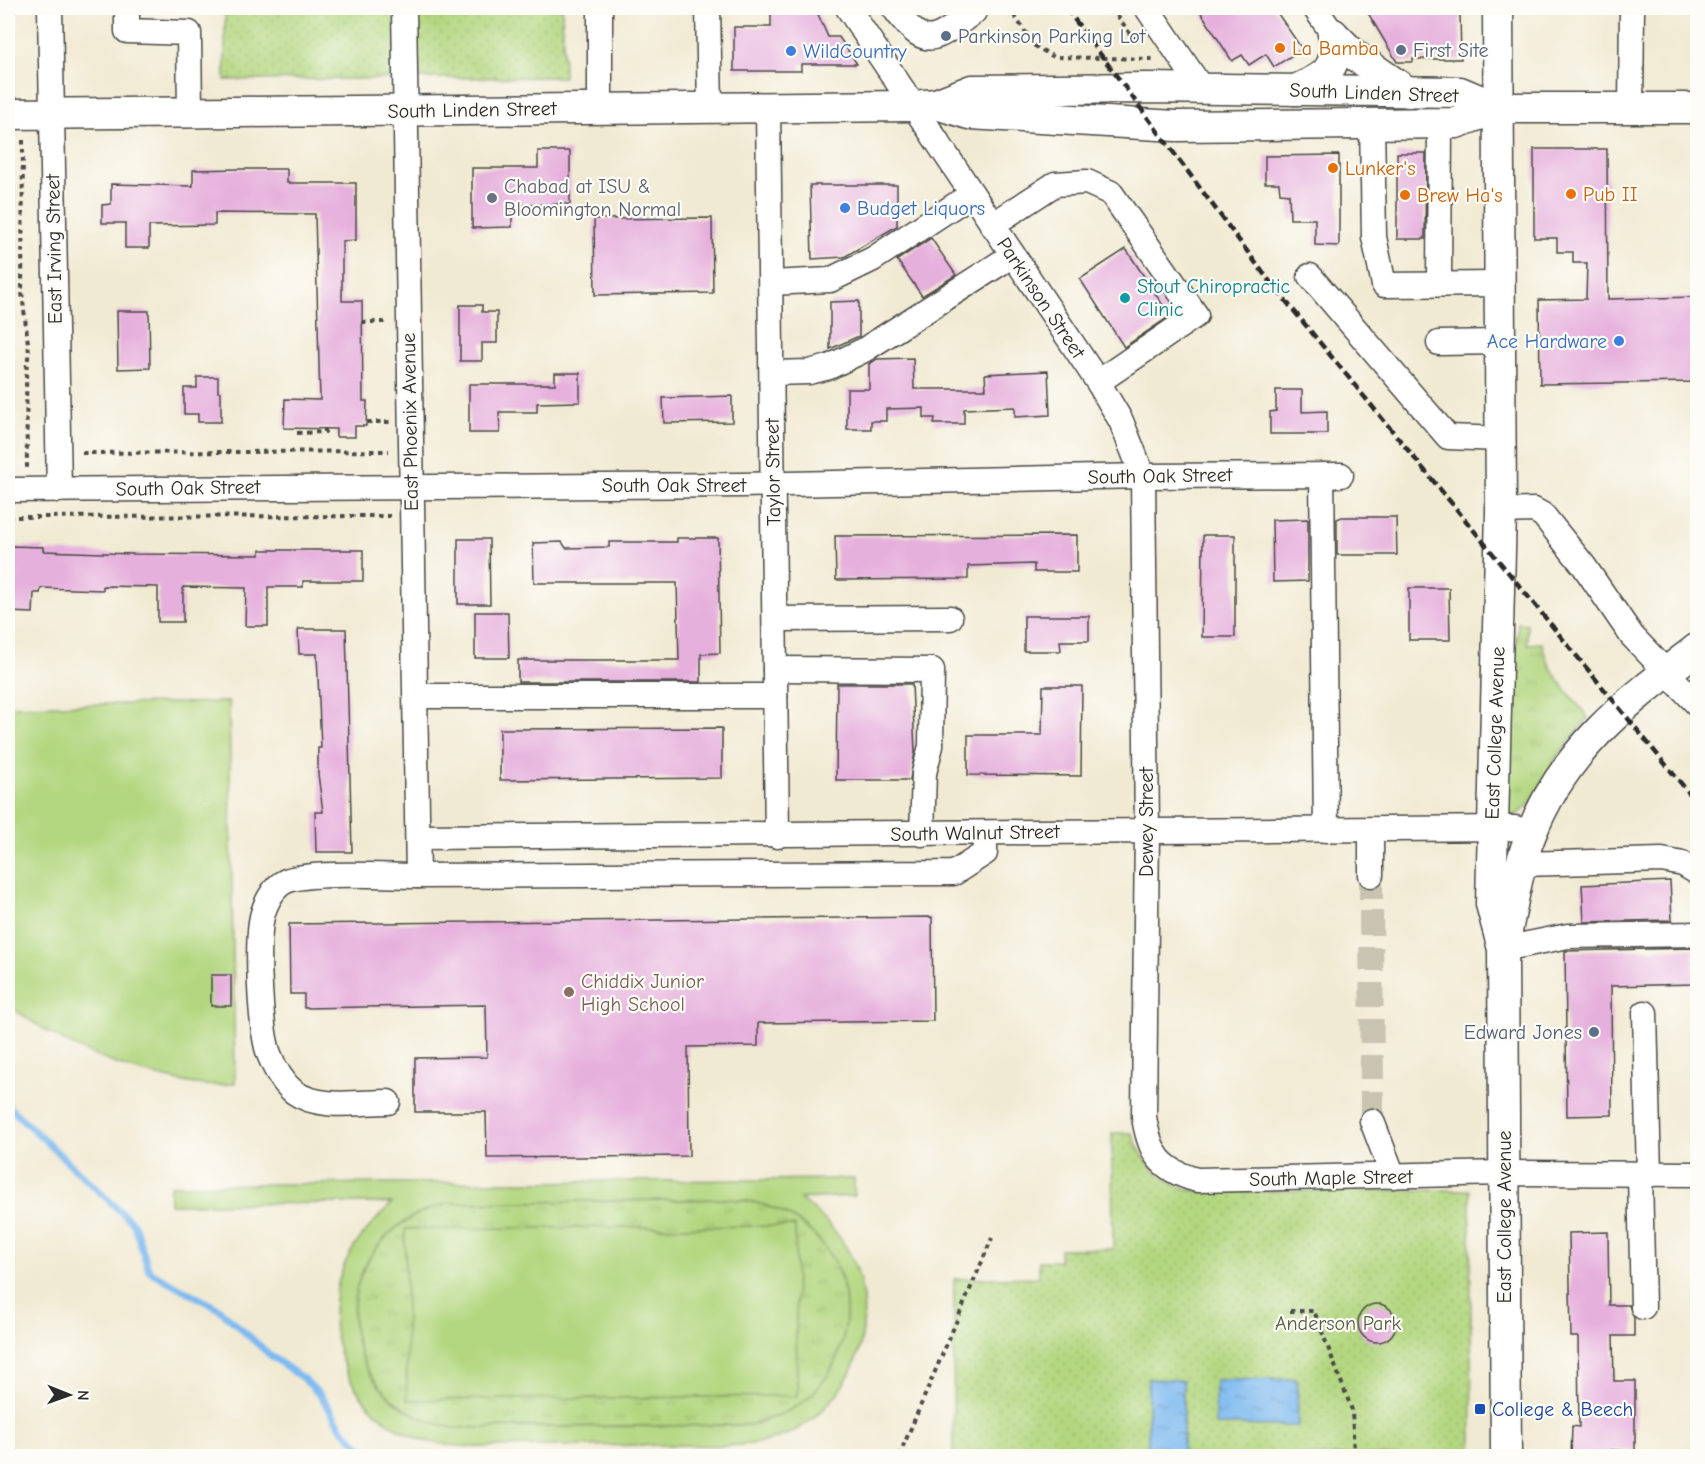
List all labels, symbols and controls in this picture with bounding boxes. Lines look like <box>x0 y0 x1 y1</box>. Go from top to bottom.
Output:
place label: Parkinson Parking Lot <box>958 25 1147 48</box>
marker: Parkinson Parking Lot <box>939 29 953 43</box>
place label: La Bamba <box>1292 37 1379 60</box>
place label: First Site <box>1413 39 1488 62</box>
place label: WildCountry <box>803 40 907 63</box>
marker: La Bamba <box>1273 41 1287 55</box>
marker: First Site <box>1394 43 1408 57</box>
marker: WildCountry <box>784 44 798 58</box>
street label: South Linden Street <box>1289 79 1460 107</box>
street label: South Linden Street <box>387 97 558 123</box>
place label: Lunker's <box>1345 157 1416 180</box>
marker: Lunker's <box>1326 161 1340 175</box>
street label: East Irving Street <box>41 172 67 324</box>
place label: Chabad at ISU & Bloomington Normal <box>504 175 681 221</box>
place label: Pub II <box>1583 183 1638 206</box>
place label: Brew Ha's <box>1417 184 1503 207</box>
marker: Pub II <box>1564 187 1578 201</box>
marker: Brew Ha's <box>1398 188 1412 202</box>
marker: Chabad at ISU & Bloomington Normal <box>485 191 499 205</box>
place label: Budget Liquors <box>857 197 985 220</box>
marker: Budget Liquors <box>838 201 852 215</box>
street label: Parkinson Street <box>992 233 1091 364</box>
place label: Stout Chiropractic Clinic <box>1137 275 1290 321</box>
marker: Stout Chiropractic Clinic <box>1118 291 1132 305</box>
place label: Ace Hardware <box>1487 330 1607 353</box>
street label: East Phoenix Avenue <box>397 333 423 511</box>
marker: Ace Hardware <box>1612 334 1626 348</box>
street label: Taylor Street <box>761 417 785 526</box>
street label: South Oak Street <box>1088 463 1234 489</box>
street label: South Oak Street <box>602 474 748 497</box>
street label: South Oak Street <box>116 475 262 501</box>
street label: East College Avenue <box>1480 646 1510 820</box>
street label: Dewey Street <box>1135 766 1158 877</box>
street label: South Walnut Street <box>890 820 1061 846</box>
place label: Chiddix Junior High School <box>581 970 704 1016</box>
marker: Chiddix Junior High School <box>562 985 576 999</box>
place label: Edward Jones <box>1464 1021 1582 1044</box>
marker: Edward Jones <box>1587 1025 1601 1039</box>
street label: East College Avenue <box>1493 1131 1516 1303</box>
street label: South Maple Street <box>1249 1165 1414 1191</box>
park label: Anderson Park <box>1275 1312 1401 1335</box>
north arrow <box>39 1365 99 1425</box>
text: N <box>74 1390 92 1401</box>
place label: College & Beech <box>1492 1398 1633 1421</box>
marker: College & Beech <box>1473 1402 1487 1416</box>

